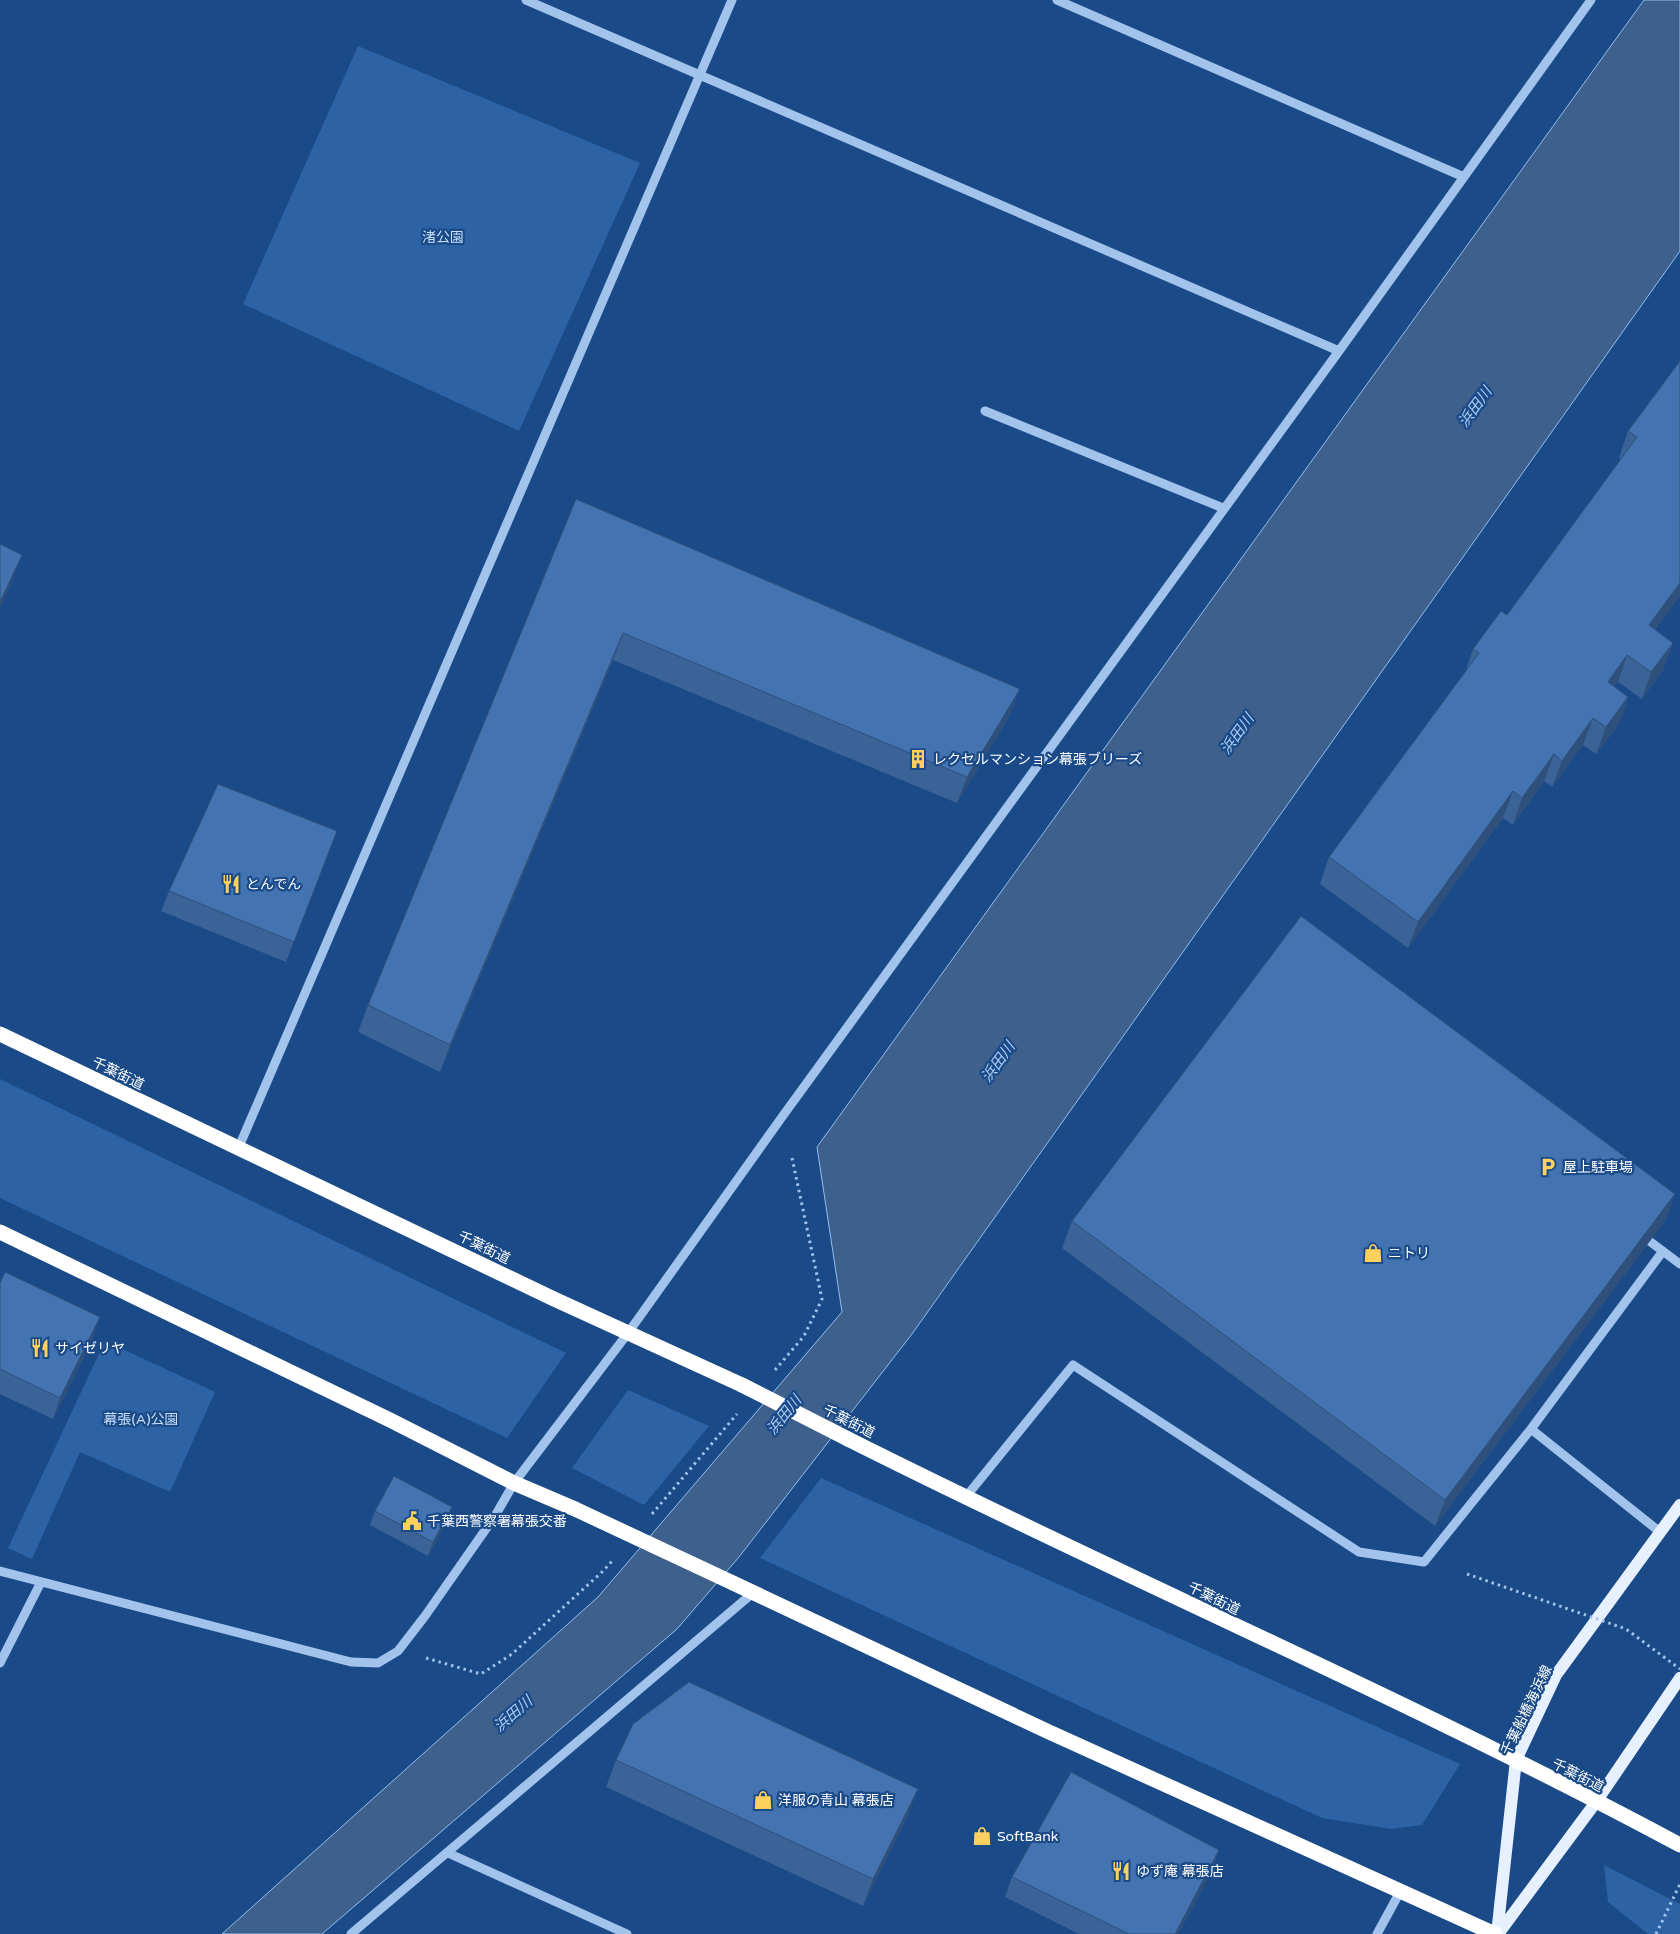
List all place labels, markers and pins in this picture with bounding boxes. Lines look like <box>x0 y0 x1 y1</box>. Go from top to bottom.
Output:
building icon: レクセルマンション幕張ブリーズ <box>907 748 929 770</box>
place label: レクセルマンション幕張ブリーズ <box>933 751 1142 768</box>
restaurant icon: とんでん <box>220 873 242 895</box>
place label: とんでん <box>246 876 301 893</box>
parking icon: 屋上駐車場 <box>1537 1156 1559 1178</box>
place label: 屋上駐車場 <box>1563 1159 1633 1176</box>
shop icon: ニトリ <box>1362 1242 1384 1264</box>
place label: ニトリ <box>1388 1245 1430 1262</box>
restaurant icon: サイゼリヤ <box>29 1337 51 1359</box>
place label: サイゼリヤ <box>55 1340 125 1357</box>
public building icon: 千葉西警察署幕張交番 <box>401 1510 423 1532</box>
place label: 千葉西警察署幕張交番 <box>427 1513 567 1530</box>
shop icon: 洋服の青山 幕張店 <box>752 1789 774 1811</box>
place label: 洋服の青山 幕張店 <box>778 1792 894 1809</box>
shop icon: SoftBank <box>971 1825 993 1847</box>
place label: SoftBank <box>997 1828 1059 1845</box>
restaurant icon: ゆず庵 幕張店 <box>1110 1860 1132 1882</box>
place label: ゆず庵 幕張店 <box>1136 1863 1224 1880</box>

